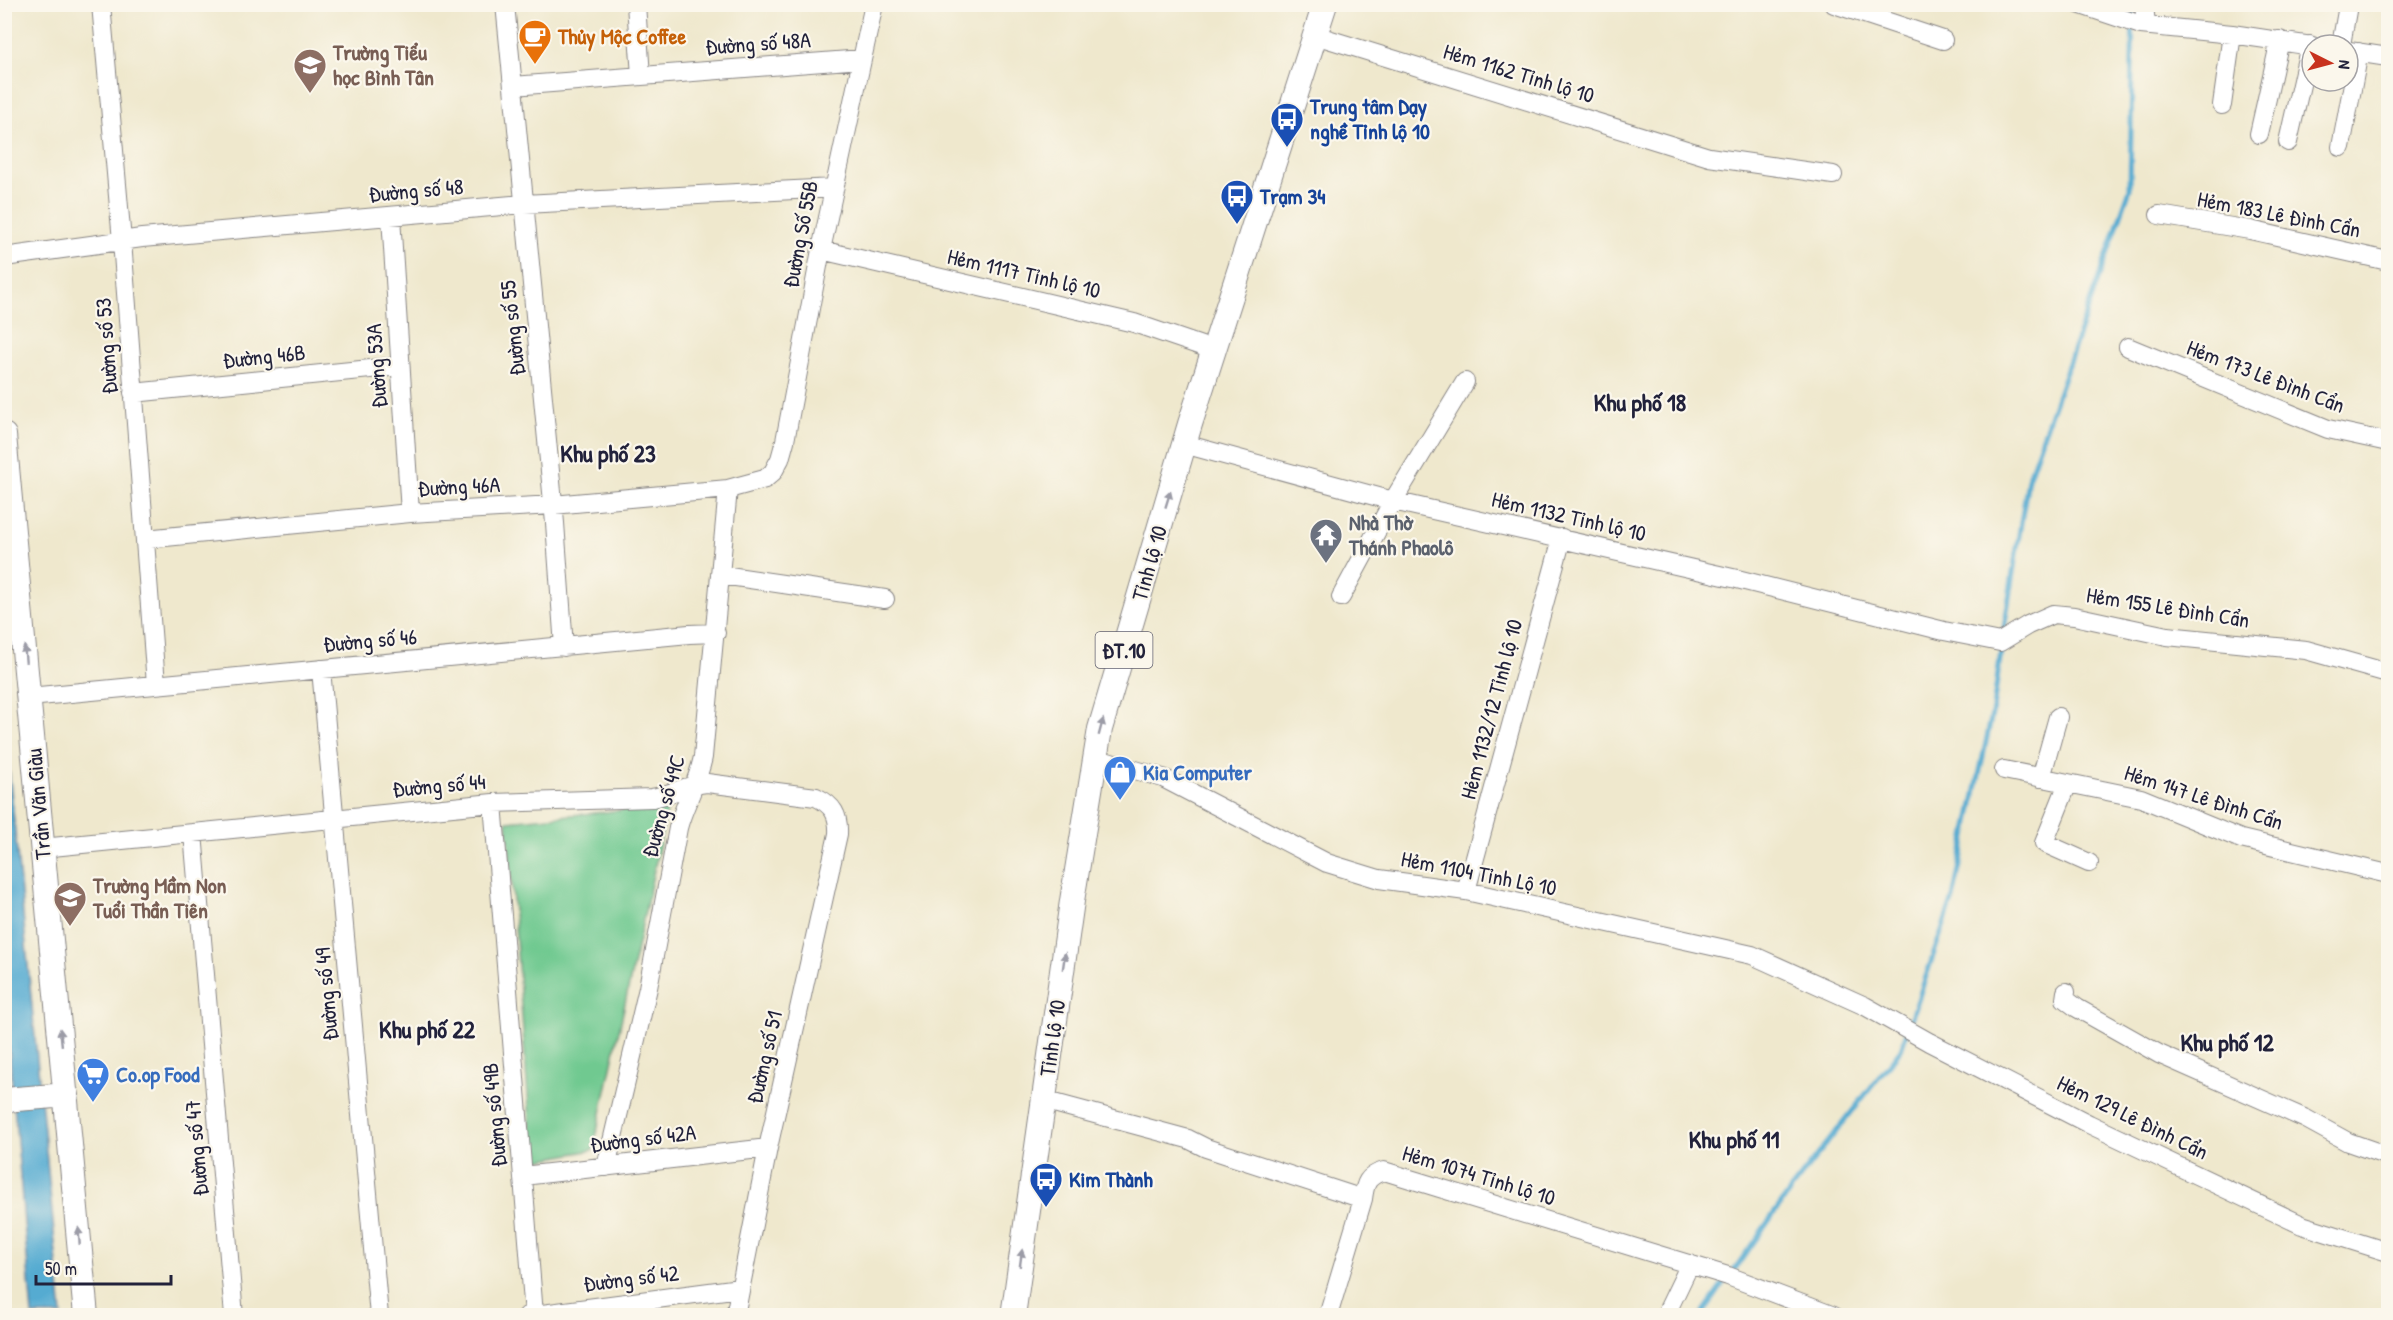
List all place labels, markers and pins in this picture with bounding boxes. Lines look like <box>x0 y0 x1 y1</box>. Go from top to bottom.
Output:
cafe icon: Thủy Mộc Coffee <box>517 18 553 65</box>
place label: Thủy Mộc Coffee <box>557 21 686 52</box>
place label: Trường Tiểu học Bình Tân <box>332 37 434 92</box>
school or university icon: Trường Tiểu học Bình Tân <box>292 47 328 94</box>
place label: Trung tâm Dạy nghề Tỉnh lộ 10 <box>1309 91 1430 147</box>
bus stop icon: Trung tâm Dạy nghề Tỉnh lộ 10 <box>1269 101 1305 148</box>
bus stop icon: Trạm 34 <box>1219 178 1255 225</box>
place label: Trạm 34 <box>1259 181 1326 211</box>
place label: Nhà Thờ Thánh Phaolô <box>1348 507 1454 562</box>
temple icon: Nhà Thờ Thánh Phaolô <box>1308 517 1344 564</box>
shop icon: Kia Computer <box>1102 754 1138 801</box>
place label: Kia Computer <box>1143 757 1253 788</box>
place label: Trường Mầm Non Tuổi Thần Tiên <box>92 870 227 925</box>
school or university icon: Trường Mầm Non Tuổi Thần Tiên <box>52 880 88 927</box>
supermarket icon: Co.op Food <box>75 1056 111 1103</box>
place label: Co.op Food <box>116 1059 200 1090</box>
bus stop icon: Kim Thành <box>1028 1161 1064 1208</box>
place label: Kim Thành <box>1069 1164 1154 1194</box>

